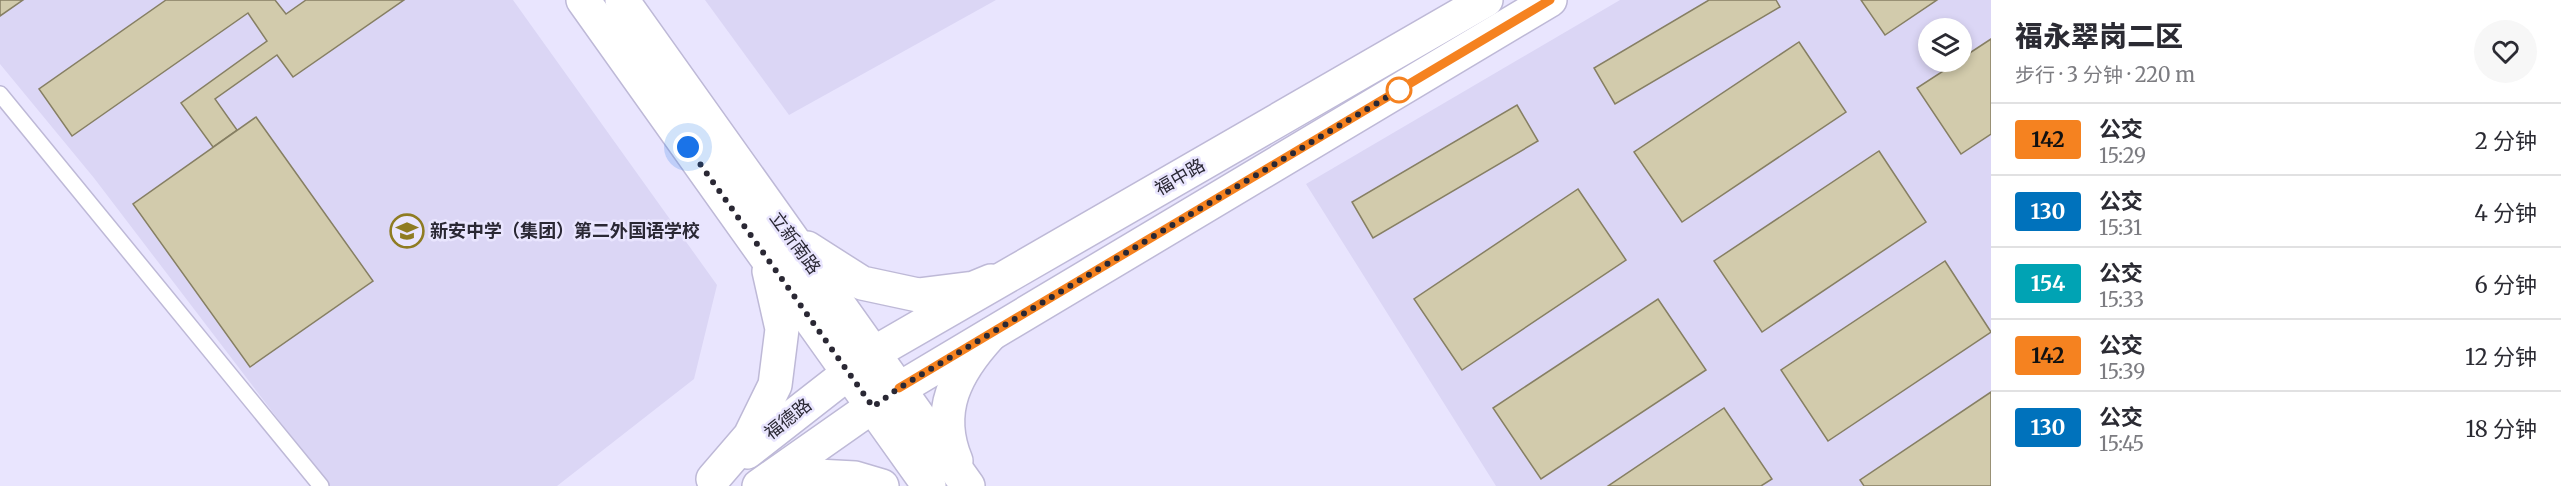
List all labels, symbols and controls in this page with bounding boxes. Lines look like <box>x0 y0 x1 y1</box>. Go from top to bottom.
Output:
map controls <box>1918 18 1972 72</box>
button: layers <box>1918 18 1972 72</box>
text: 福永翠岗二区 <box>2015 18 2183 54</box>
button: heart <box>2474 20 2537 83</box>
text: 步行 · 3 分钟 · 220 m <box>2015 62 2195 87</box>
unlabelled marker <box>1386 77 1412 103</box>
text: 公交 <box>2099 115 2143 143</box>
text: 142 <box>2031 126 2065 153</box>
text: 2 分钟 <box>2475 127 2537 155</box>
your location <box>673 132 703 162</box>
text: 15:29 <box>2099 143 2146 168</box>
street label: 福中路 <box>1151 153 1209 200</box>
text: 公交 <box>2099 187 2143 215</box>
text: 130 <box>2030 198 2066 225</box>
text: 4 分钟 <box>2474 199 2537 227</box>
street label: 立新南路 <box>765 207 826 279</box>
school or university icon: 新安中学（集团）第二外国语学校 <box>389 213 425 249</box>
text: 15:31 <box>2099 215 2142 240</box>
place label: 新安中学（集团）第二外国语学校 <box>430 219 700 242</box>
text: 公交 <box>2099 259 2143 287</box>
text: 154 <box>2031 270 2065 297</box>
text: 6 分钟 <box>2474 271 2537 299</box>
text: 15:33 <box>2099 287 2144 312</box>
text: 公交 <box>2099 331 2143 359</box>
text: 142 <box>2031 342 2065 369</box>
text: 12 分钟 <box>2465 343 2537 371</box>
text: 15:39 <box>2099 359 2145 384</box>
street label: 福德路 <box>759 393 816 444</box>
text: 公交 <box>2099 403 2143 431</box>
text: 130 <box>2030 414 2066 441</box>
text: 18 分钟 <box>2465 415 2537 443</box>
text: 15:45 <box>2099 431 2144 456</box>

